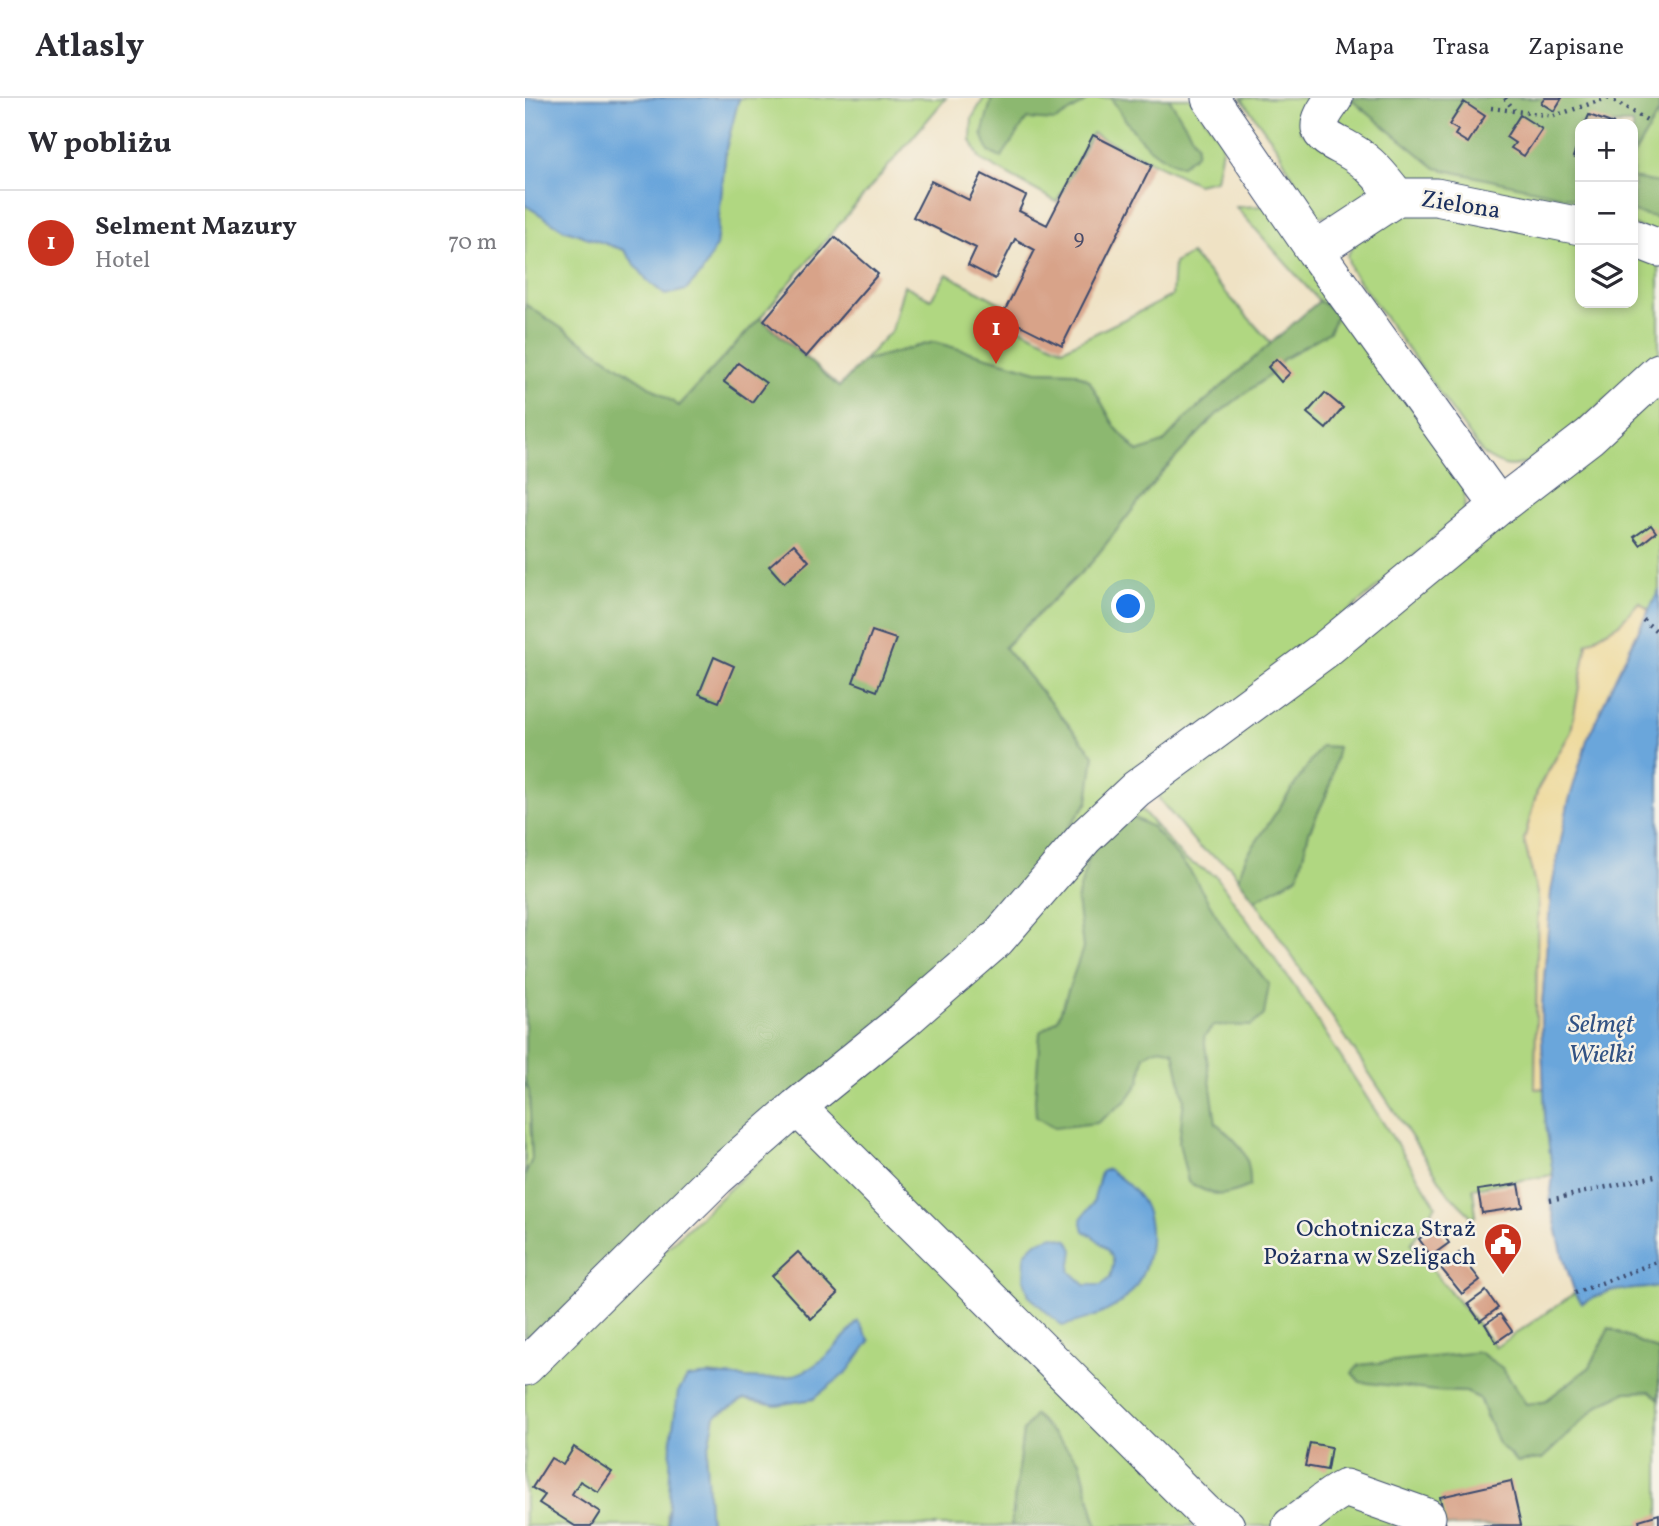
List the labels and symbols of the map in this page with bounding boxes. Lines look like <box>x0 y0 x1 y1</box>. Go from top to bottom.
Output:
street label: Zielona <box>1419 183 1503 229</box>
house number: 9 <box>1074 224 1085 253</box>
pin: 1 <box>973 306 1019 364</box>
your location <box>1111 589 1145 623</box>
water label: Selmęt Wielki <box>1568 1007 1635 1073</box>
place label: Ochotnicza Straż Pożarna w Szeligach <box>1263 1213 1476 1275</box>
public building icon: Ochotnicza Straż Pożarna w Szeligach <box>1482 1221 1524 1276</box>

